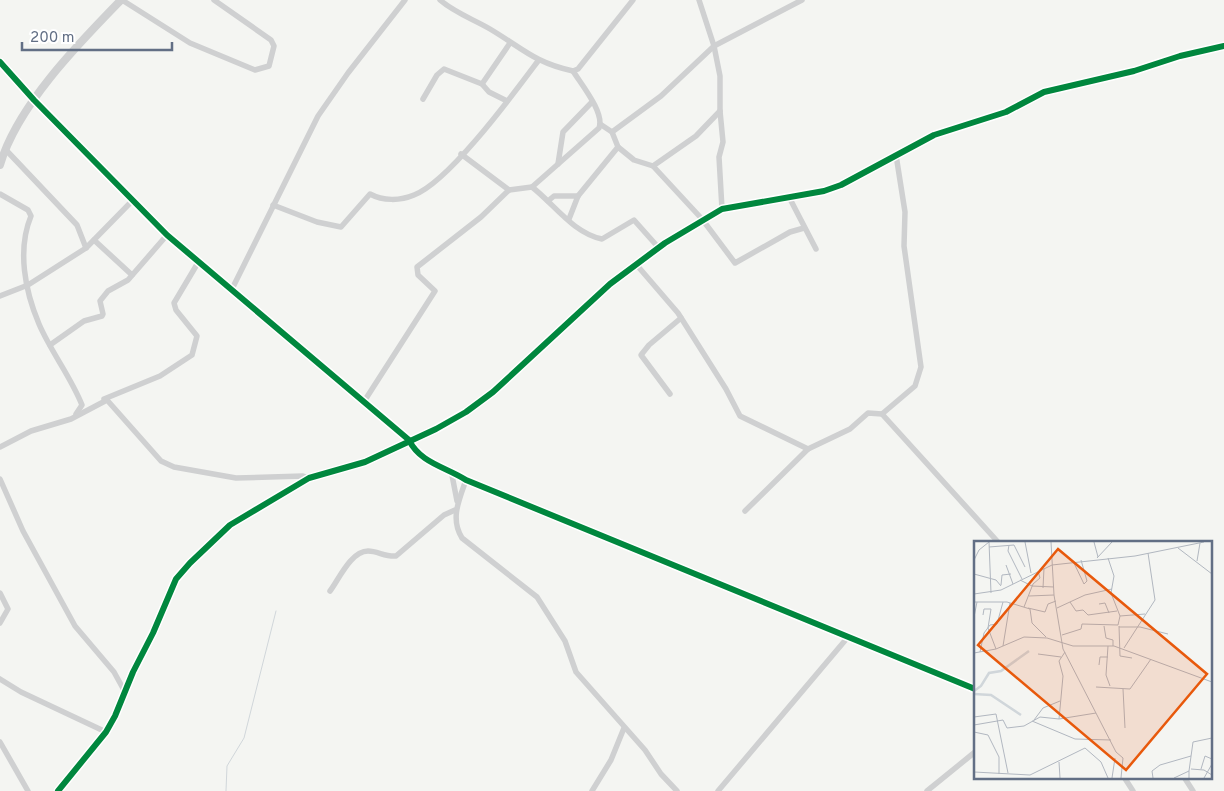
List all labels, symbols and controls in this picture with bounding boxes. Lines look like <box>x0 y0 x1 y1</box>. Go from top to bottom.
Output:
scale bar <box>22 20 172 52</box>
text: 200 m <box>30 29 75 48</box>
inset map <box>974 541 1212 778</box>

